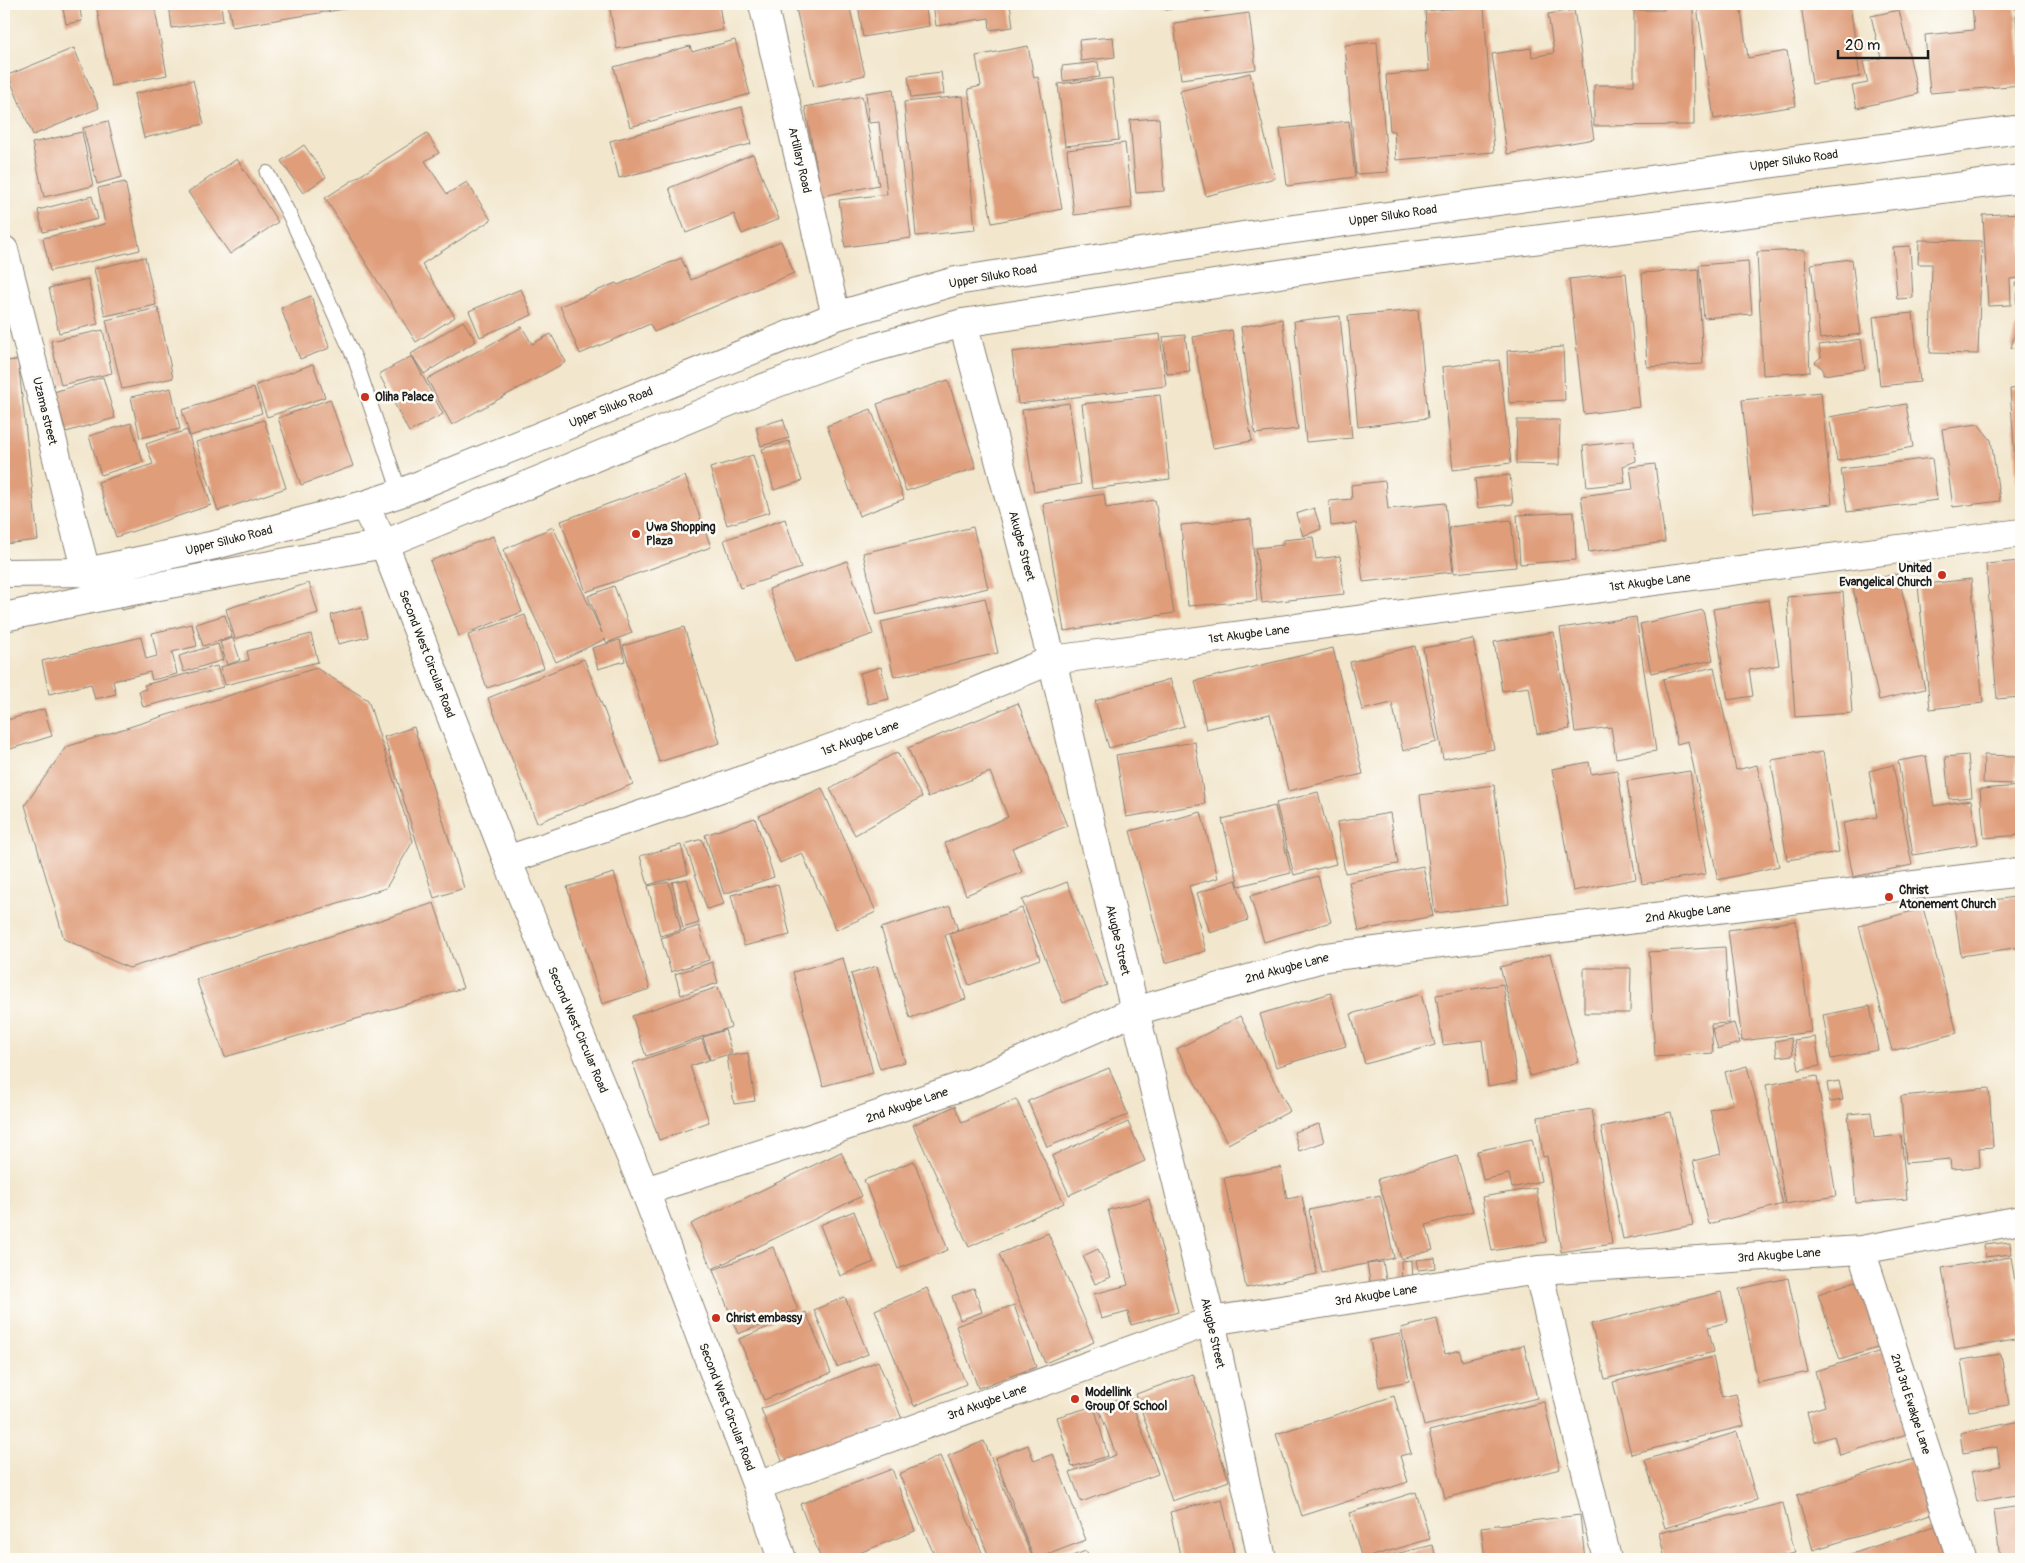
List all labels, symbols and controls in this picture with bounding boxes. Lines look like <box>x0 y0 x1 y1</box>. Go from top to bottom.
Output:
scale bar <box>1838 28 1928 60</box>
text: 20 m <box>1845 36 1880 55</box>
street label: Artillary Road <box>785 126 814 195</box>
street label: Upper Siluko Road <box>1749 147 1839 174</box>
street label: Upper Siluko Road <box>1348 202 1438 229</box>
street label: Upper Siluko Road <box>948 261 1038 292</box>
street label: Uzama street <box>29 376 60 447</box>
street label: Upper Siluko Road <box>567 384 655 431</box>
place label: Oliha Palace <box>375 390 435 405</box>
marker: Oliha Palace <box>359 391 371 403</box>
street label: Akugbe Street <box>1005 509 1038 583</box>
place label: Uwa Shopping Plaza <box>646 520 716 549</box>
street label: Upper Siluko Road <box>184 522 274 559</box>
marker: Uwa Shopping Plaza <box>630 528 642 540</box>
place label: United Evangelical Church <box>1839 561 1932 590</box>
marker: United Evangelical Church <box>1936 569 1948 581</box>
street label: 1st Akugbe Lane <box>1609 570 1691 595</box>
street label: Second West Circular Road <box>395 588 458 720</box>
street label: 1st Akugbe Lane <box>1208 622 1290 647</box>
street label: 1st Akugbe Lane <box>819 717 901 759</box>
place label: Christ Atonement Church <box>1899 883 1996 912</box>
marker: Christ Atonement Church <box>1883 891 1895 903</box>
street label: 2nd Akugbe Lane <box>1644 901 1732 926</box>
street label: Akugbe Street <box>1102 903 1133 977</box>
street label: 2nd Akugbe Lane <box>1244 950 1331 987</box>
street label: Second West Circular Road <box>544 965 611 1096</box>
street label: 2nd Akugbe Lane <box>864 1084 950 1127</box>
street label: 3rd Akugbe Lane <box>1737 1245 1821 1266</box>
street label: 3rd Akugbe Lane <box>1334 1282 1418 1309</box>
street label: Akugbe Street <box>1197 1296 1228 1370</box>
place label: Christ embassy <box>726 1311 803 1326</box>
marker: Christ embassy <box>710 1312 722 1324</box>
street label: Second West Circular Road <box>695 1341 758 1473</box>
street label: 2nd 3rd Ewakpe Lane <box>1887 1352 1934 1456</box>
street label: 3rd Akugbe Lane <box>946 1381 1029 1424</box>
place label: Modellink Group Of School <box>1085 1385 1167 1414</box>
marker: Modellink Group Of School <box>1069 1393 1081 1405</box>

